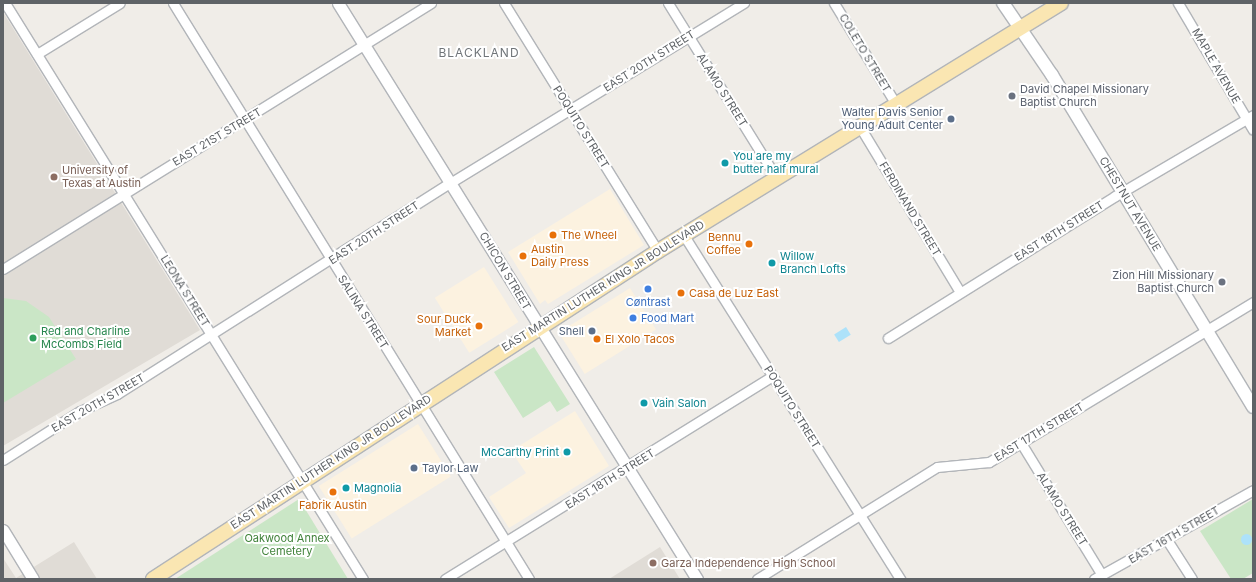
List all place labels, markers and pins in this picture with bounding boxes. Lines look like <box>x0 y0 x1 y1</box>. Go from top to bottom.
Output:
place label: David Chapel Missionary Baptist Church <box>1020 83 1149 109</box>
marker: David Chapel Missionary Baptist Church <box>1007 91 1017 101</box>
place label: Walter Davis Senior Young Adult Center <box>842 106 943 132</box>
marker: Walter Davis Senior Young Adult Center <box>946 114 956 124</box>
place label: You are my butter half mural <box>733 150 818 176</box>
marker: You are my butter half mural <box>720 158 730 168</box>
place label: University of Texas at Austin <box>62 164 141 190</box>
marker: University of Texas at Austin <box>49 172 59 182</box>
place label: The Wheel <box>561 228 617 242</box>
marker: The Wheel <box>548 230 558 240</box>
place label: Bennu Coffee <box>706 231 741 257</box>
marker: Bennu Coffee <box>744 239 754 249</box>
place label: Austin Daily Press <box>531 243 589 269</box>
place label: Willow Branch Lofts <box>780 250 846 276</box>
marker: Austin Daily Press <box>518 251 528 261</box>
marker: Willow Branch Lofts <box>767 258 777 268</box>
place label: Zion Hill Missionary Baptist Church <box>1112 269 1214 295</box>
marker: Zion Hill Missionary Baptist Church <box>1217 277 1227 287</box>
marker: Cøntrast <box>643 284 653 294</box>
place label: Casa de Luz East <box>689 286 779 300</box>
marker: Casa de Luz East <box>676 288 686 298</box>
place label: Cøntrast <box>626 295 670 309</box>
place label: Food Mart <box>641 311 694 325</box>
place label: Sour Duck Market <box>417 313 471 339</box>
marker: Food Mart <box>628 313 638 323</box>
marker: Sour Duck Market <box>474 321 484 331</box>
place label: Shell <box>559 324 584 338</box>
place label: Red and Charline McCombs Field <box>41 325 130 351</box>
marker: Shell <box>587 326 597 336</box>
place label: El Xolo Tacos <box>605 332 675 346</box>
marker: Red and Charline McCombs Field <box>28 333 38 343</box>
marker: El Xolo Tacos <box>592 334 602 344</box>
place label: Vain Salon <box>652 396 706 410</box>
marker: Vain Salon <box>639 398 649 408</box>
place label: McCarthy Print <box>481 445 559 459</box>
marker: McCarthy Print <box>562 447 572 457</box>
place label: Taylor Law <box>422 461 478 475</box>
marker: Taylor Law <box>409 463 419 473</box>
place label: Magnolia <box>354 481 401 495</box>
marker: Magnolia <box>341 483 351 493</box>
marker: Fabrik Austin <box>328 487 338 497</box>
place label: Fabrik Austin <box>299 498 367 512</box>
place label: Garza Independence High School <box>661 556 835 570</box>
marker: Garza Independence High School <box>648 558 658 568</box>

